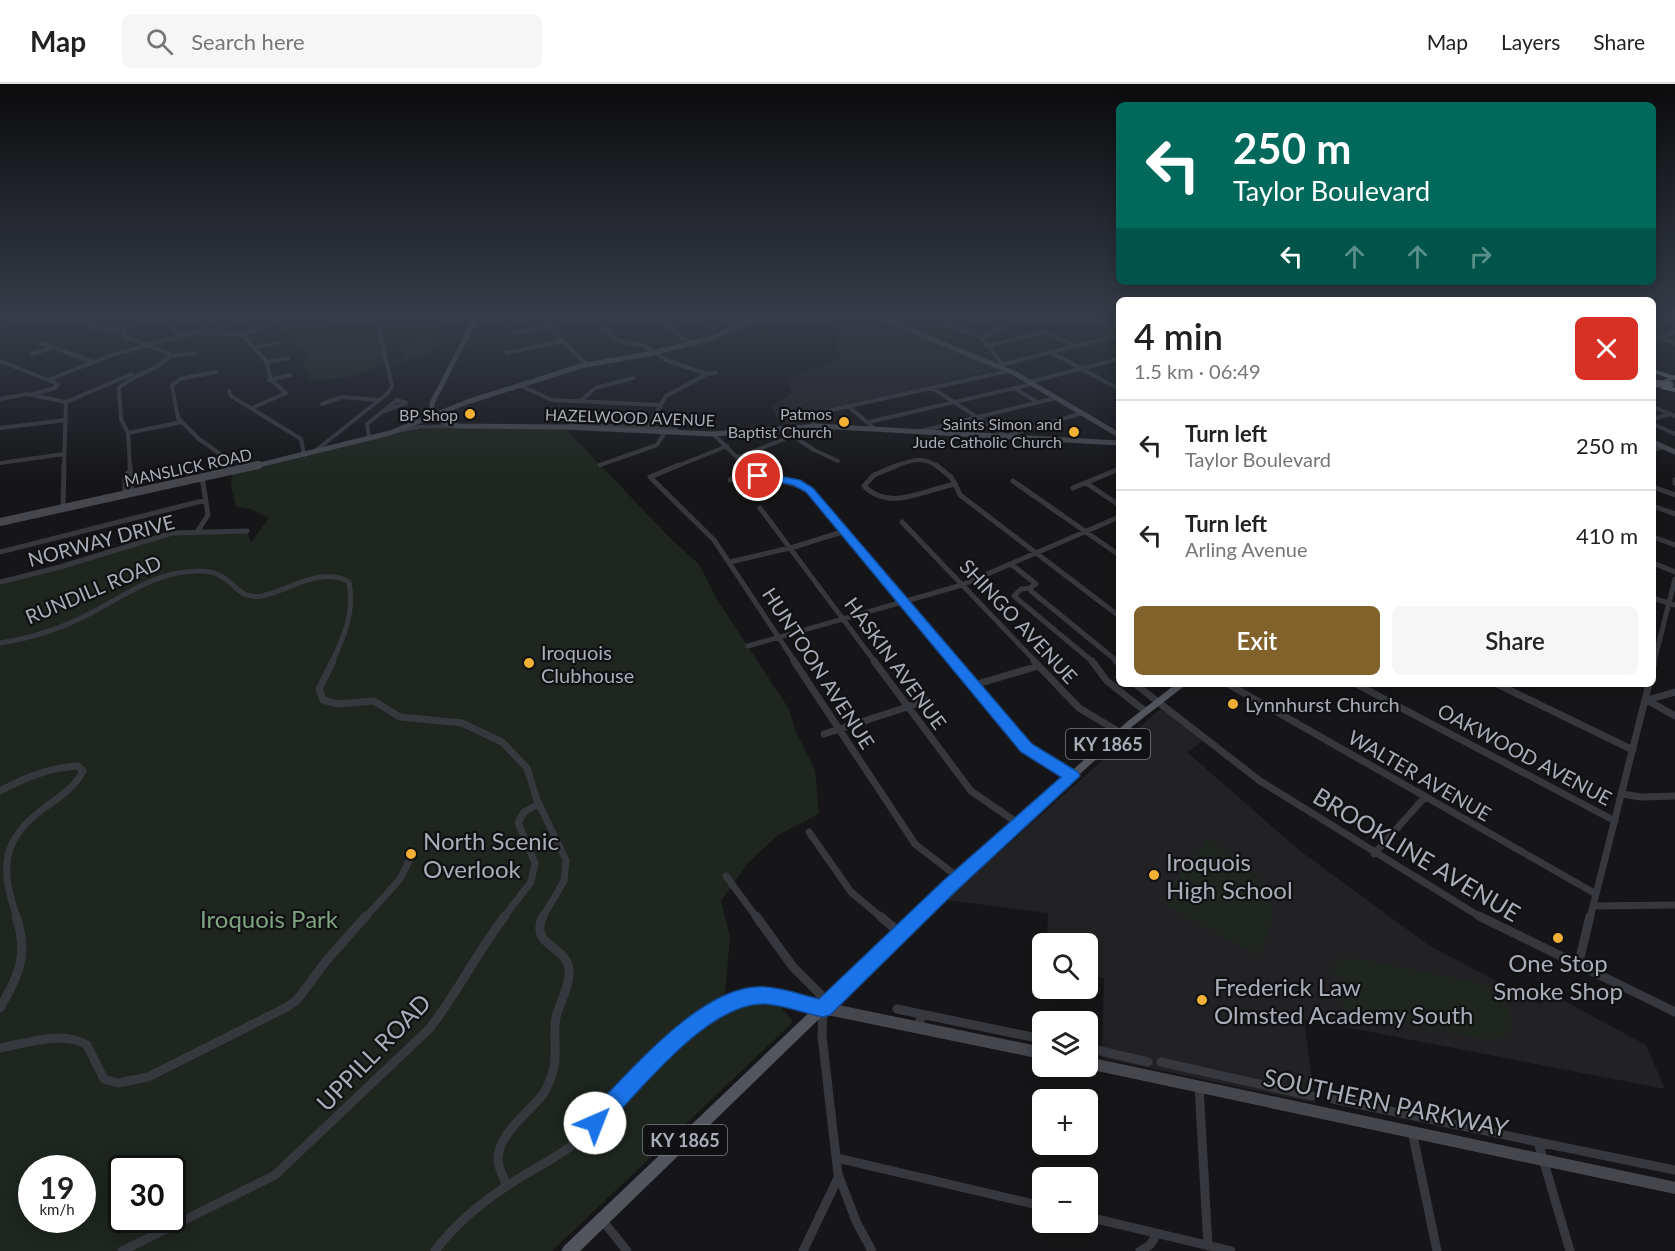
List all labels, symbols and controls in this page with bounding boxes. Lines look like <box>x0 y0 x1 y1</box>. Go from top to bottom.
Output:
search box <box>122 14 542 68</box>
text: Map <box>30 24 86 58</box>
icon: search <box>143 25 176 58</box>
text: Search here <box>191 28 305 55</box>
text: Map <box>1427 29 1468 54</box>
text: Layers <box>1501 29 1560 54</box>
text: Share <box>1593 29 1645 54</box>
text: 250 m <box>1233 123 1351 173</box>
icon: left <box>1134 126 1212 204</box>
text: Taylor Boulevard <box>1233 174 1430 207</box>
icon: left <box>1275 240 1308 273</box>
icon: ahead <box>1338 240 1371 273</box>
icon: ahead <box>1401 240 1434 273</box>
icon: right <box>1464 240 1497 273</box>
text: 4 min <box>1134 314 1223 358</box>
button: close <box>1575 317 1638 380</box>
text: 1.5 km · 06:49 <box>1134 359 1261 383</box>
place label: Patmos Baptist Church <box>728 404 832 441</box>
place label: BP Shop <box>399 405 458 424</box>
street label: HAZELWOOD AVENUE <box>545 405 715 429</box>
marker: BP Shop <box>463 407 477 421</box>
place label: Saints Simon and Jude Catholic Church <box>913 414 1062 451</box>
marker: Patmos Baptist Church <box>837 415 851 429</box>
text: Turn left <box>1185 420 1267 447</box>
marker: Saints Simon and Jude Catholic Church <box>1067 425 1081 439</box>
icon: left <box>1134 429 1167 462</box>
text: 250 m <box>1576 432 1638 459</box>
street label: MANSLICK ROAD <box>122 444 254 490</box>
text: Taylor Boulevard <box>1185 447 1331 471</box>
pin <box>732 450 783 501</box>
icon: arrive <box>741 459 774 492</box>
street label: NORWAY DRIVE <box>25 509 177 571</box>
text: Turn left <box>1185 510 1267 537</box>
icon: left <box>1134 519 1167 552</box>
text: 410 m <box>1576 522 1638 549</box>
text: Arling Avenue <box>1185 537 1308 561</box>
street label: RUNDILL ROAD <box>22 550 164 628</box>
street label: SHINGO AVENUE <box>955 554 1083 688</box>
street label: HUNTOON AVENUE <box>758 583 880 753</box>
street label: HASKIN AVENUE <box>840 592 952 734</box>
button: Exit <box>1134 606 1380 675</box>
button: Share <box>1392 606 1638 675</box>
place label: Iroquois Clubhouse <box>541 640 634 687</box>
marker: Iroquois Clubhouse <box>522 656 536 670</box>
place label: Lynnhurst Church <box>1245 692 1400 716</box>
marker: Lynnhurst Church <box>1226 697 1240 711</box>
street label: OAKWOOD AVENUE <box>1434 698 1616 810</box>
street label: WALTER AVENUE <box>1344 724 1496 826</box>
road number: KY 1865 <box>1066 729 1150 759</box>
street label: BROOKLINE AVENUE <box>1308 781 1526 927</box>
place label: North Scenic Overlook <box>423 826 559 883</box>
marker: North Scenic Overlook <box>404 847 418 861</box>
place label: Iroquois High School <box>1166 847 1293 904</box>
marker: Iroquois High School <box>1147 868 1161 882</box>
park label: Iroquois Park <box>200 904 339 933</box>
marker: One Stop Smoke Shop <box>1551 931 1565 945</box>
map controls <box>1032 933 1098 1233</box>
button: search <box>1032 933 1098 999</box>
place label: One Stop Smoke Shop <box>1493 948 1623 1005</box>
place label: Frederick Law Olmsted Academy South <box>1214 972 1474 1029</box>
street label: UPPILL ROAD <box>310 987 436 1117</box>
marker: Frederick Law Olmsted Academy South <box>1195 993 1209 1007</box>
button: layers <box>1032 1011 1098 1077</box>
street label: SOUTHERN PARKWAY <box>1261 1062 1511 1142</box>
button: + <box>1032 1089 1098 1155</box>
position arrow <box>563 1091 627 1155</box>
road number: KY 1865 <box>643 1125 727 1155</box>
speed limit sign: 30 <box>108 1155 186 1233</box>
button: − <box>1032 1167 1098 1233</box>
text: 19 <box>40 1169 74 1205</box>
text: km/h <box>39 1200 75 1218</box>

